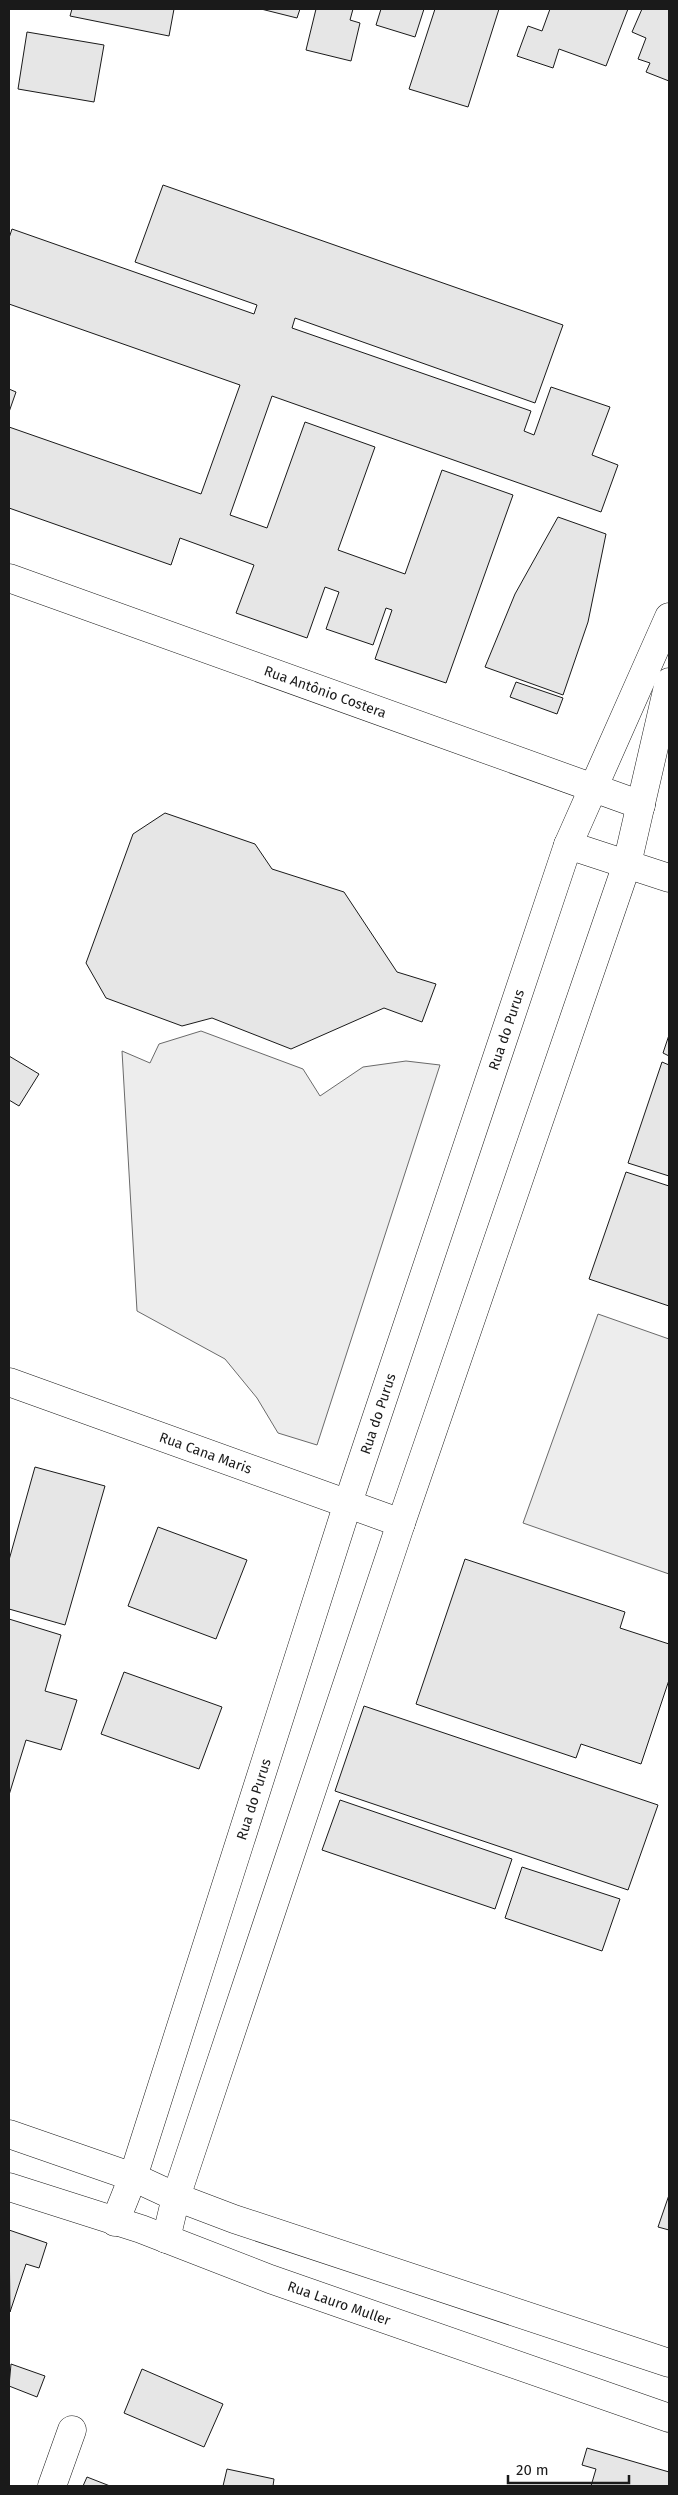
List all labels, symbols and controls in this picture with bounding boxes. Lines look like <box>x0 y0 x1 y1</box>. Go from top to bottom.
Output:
street label: Rua Antônio Costera <box>262 662 389 721</box>
street label: Rua do Purus <box>485 987 528 1072</box>
street label: Rua do Purus <box>356 1371 399 1456</box>
street label: Rua Cana Maris <box>157 1428 255 1477</box>
street label: Rua do Purus <box>233 1756 275 1842</box>
street label: Rua Lauro Muller <box>285 2277 393 2329</box>
scale bar <box>508 2452 629 2484</box>
text: 20 m <box>516 2461 549 2479</box>

